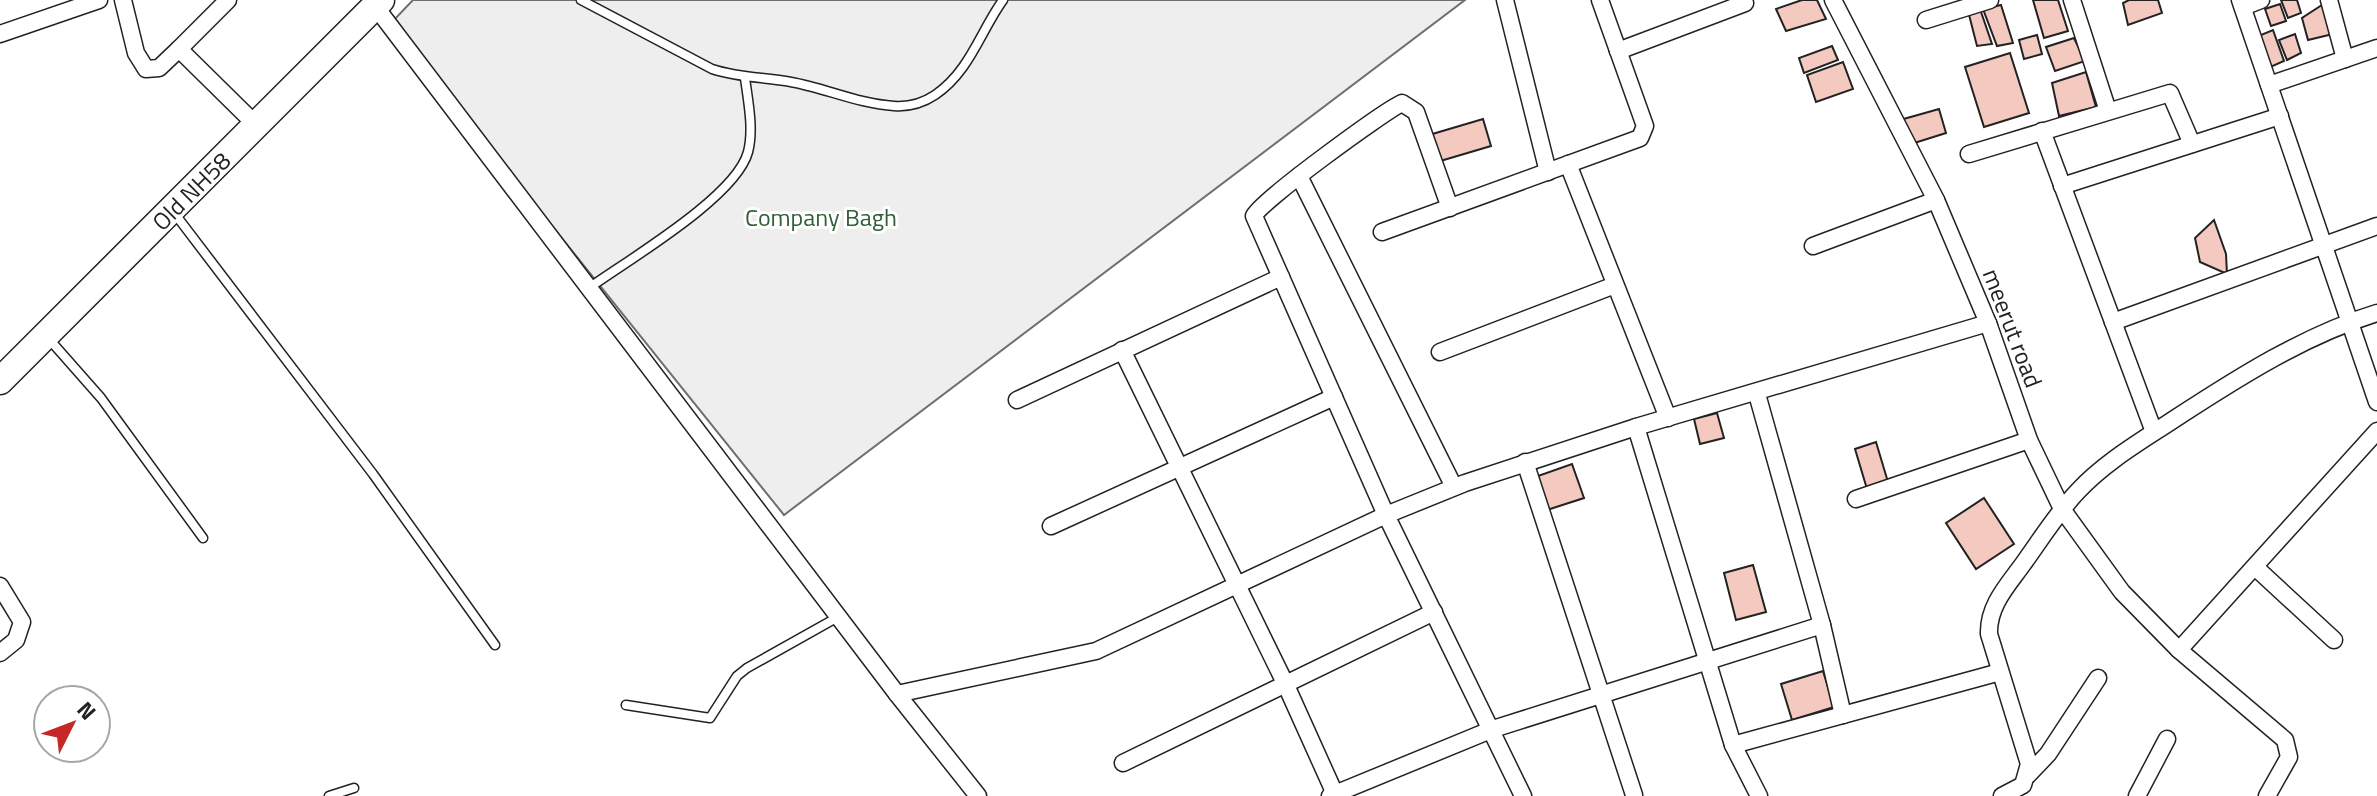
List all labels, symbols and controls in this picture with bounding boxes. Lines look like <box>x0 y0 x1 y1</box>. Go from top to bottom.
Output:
street label: Old NH58 <box>143 143 239 239</box>
park label: Company Bagh <box>745 199 897 235</box>
street label: meerut road <box>1974 263 2052 393</box>
north arrow <box>32 684 112 764</box>
text: N <box>69 694 105 728</box>

